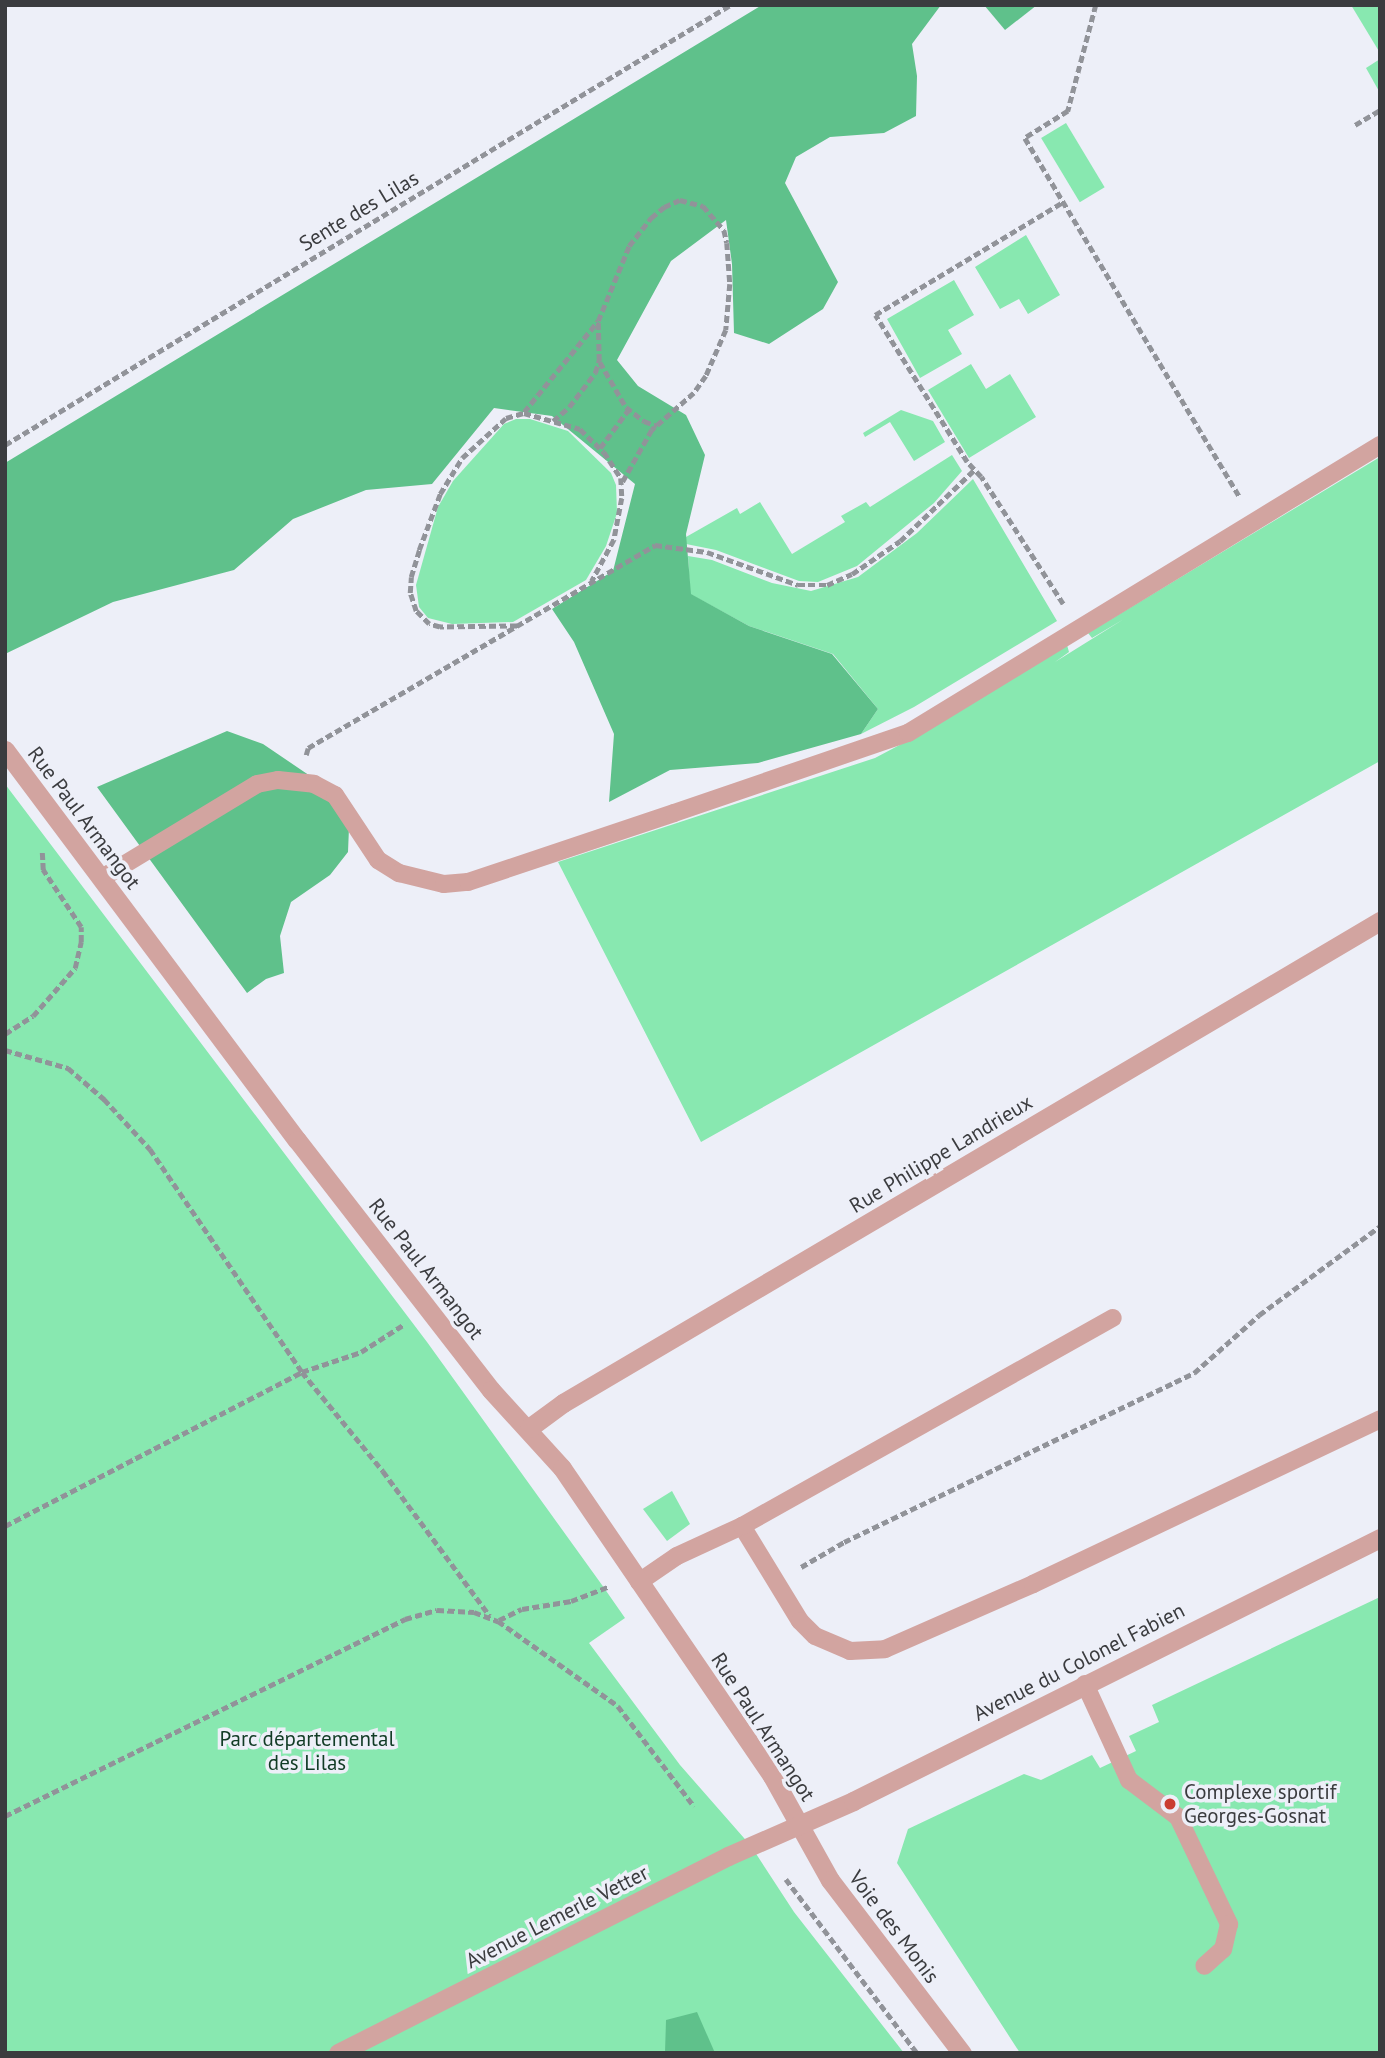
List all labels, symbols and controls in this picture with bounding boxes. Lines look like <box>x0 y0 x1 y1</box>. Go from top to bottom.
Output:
street label: Sente des Lilas <box>295 165 423 257</box>
street label: Rue Paul Armangot <box>22 742 146 894</box>
street label: Rue Philippe Landrieux <box>845 1089 1037 1219</box>
street label: Rue Paul Armangot <box>363 1193 489 1345</box>
street label: Avenue du Colonel Fabien <box>969 1598 1189 1726</box>
street label: Rue Paul Armangot <box>705 1648 821 1806</box>
park label: Parc départemental des Lilas <box>219 1726 395 1776</box>
place label: Complexe sportif Georges-Gosnat <box>1184 1779 1337 1829</box>
marker: Complexe sportif Georges-Gosnat <box>1162 1796 1178 1812</box>
street label: Avenue Lemerle Vetter <box>461 1860 653 1974</box>
street label: Voie des Monis <box>844 1866 944 1988</box>

